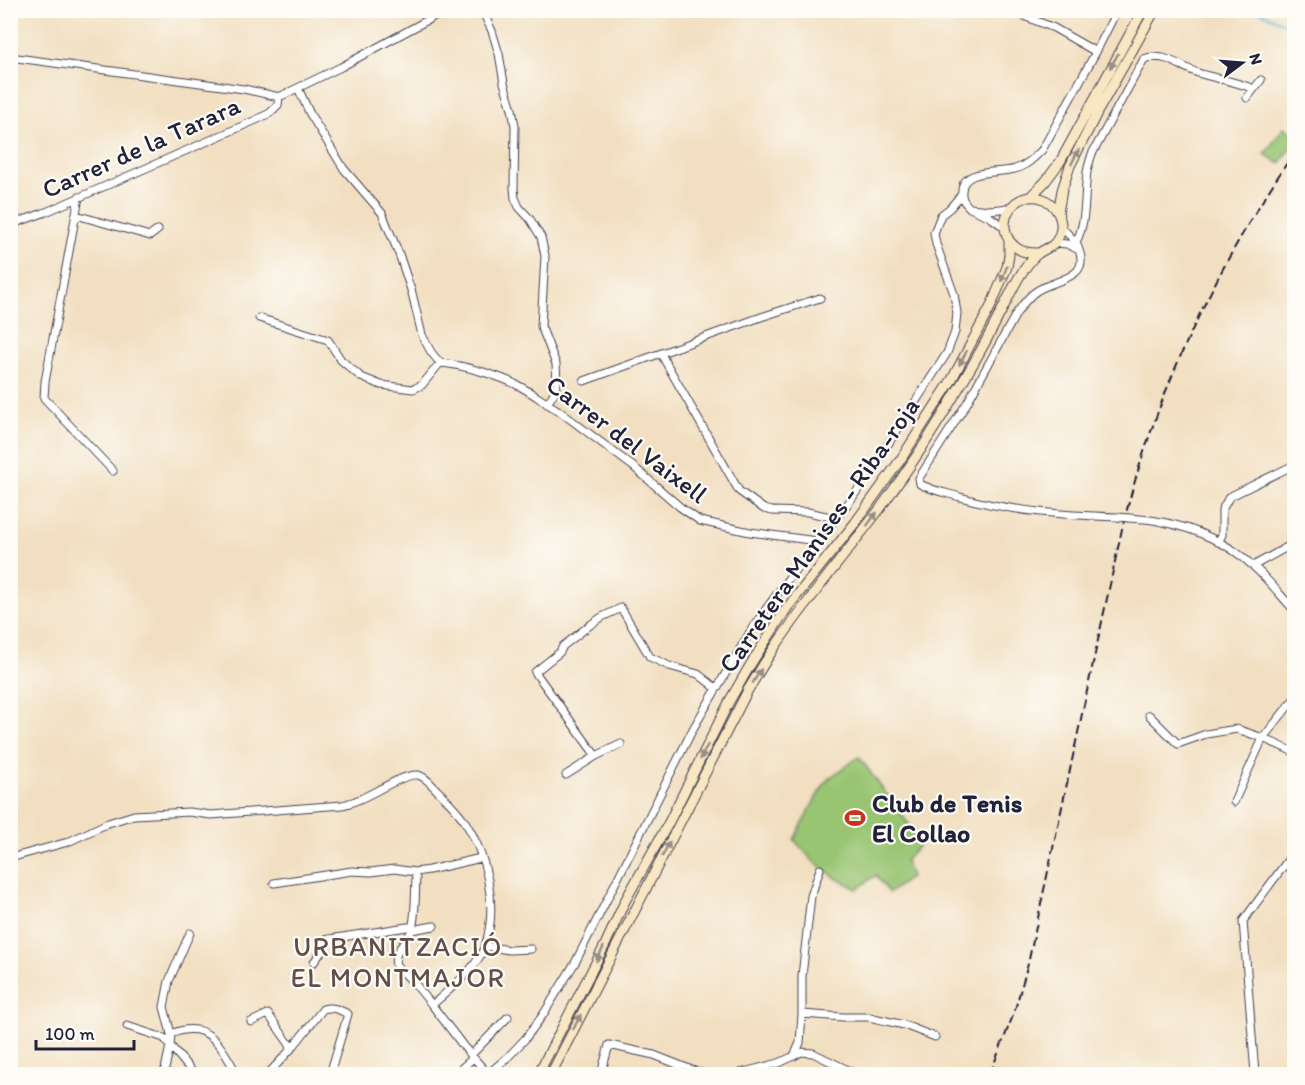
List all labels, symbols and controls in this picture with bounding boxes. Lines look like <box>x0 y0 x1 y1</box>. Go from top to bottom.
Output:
north arrow <box>1212 33 1272 93</box>
text: N <box>1245 51 1267 67</box>
one-way arrow <box>1110 53 1120 70</box>
street label: Carrer de la Tarara <box>37 89 245 205</box>
one-way arrow <box>1070 148 1080 165</box>
one-way arrow <box>998 266 1008 284</box>
one-way arrow <box>958 350 968 367</box>
street label: Carrer del Vaixell <box>540 368 714 510</box>
street label: Carretera Manises - Riba-roja <box>712 391 927 679</box>
one-way arrow <box>866 511 878 527</box>
one-way arrow <box>751 668 762 684</box>
one-way arrow <box>700 744 709 761</box>
place label: Club de Tenis El Collao <box>872 787 1022 849</box>
sports icon: Club de Tenis El Collao <box>843 806 867 830</box>
one-way arrow <box>661 840 671 857</box>
district label: URBANITZACIÓ EL MONTMAJOR <box>291 930 505 994</box>
one-way arrow <box>595 946 605 963</box>
scale bar <box>36 1013 134 1051</box>
one-way arrow <box>572 1014 582 1031</box>
text: 100 m <box>45 1023 95 1045</box>

